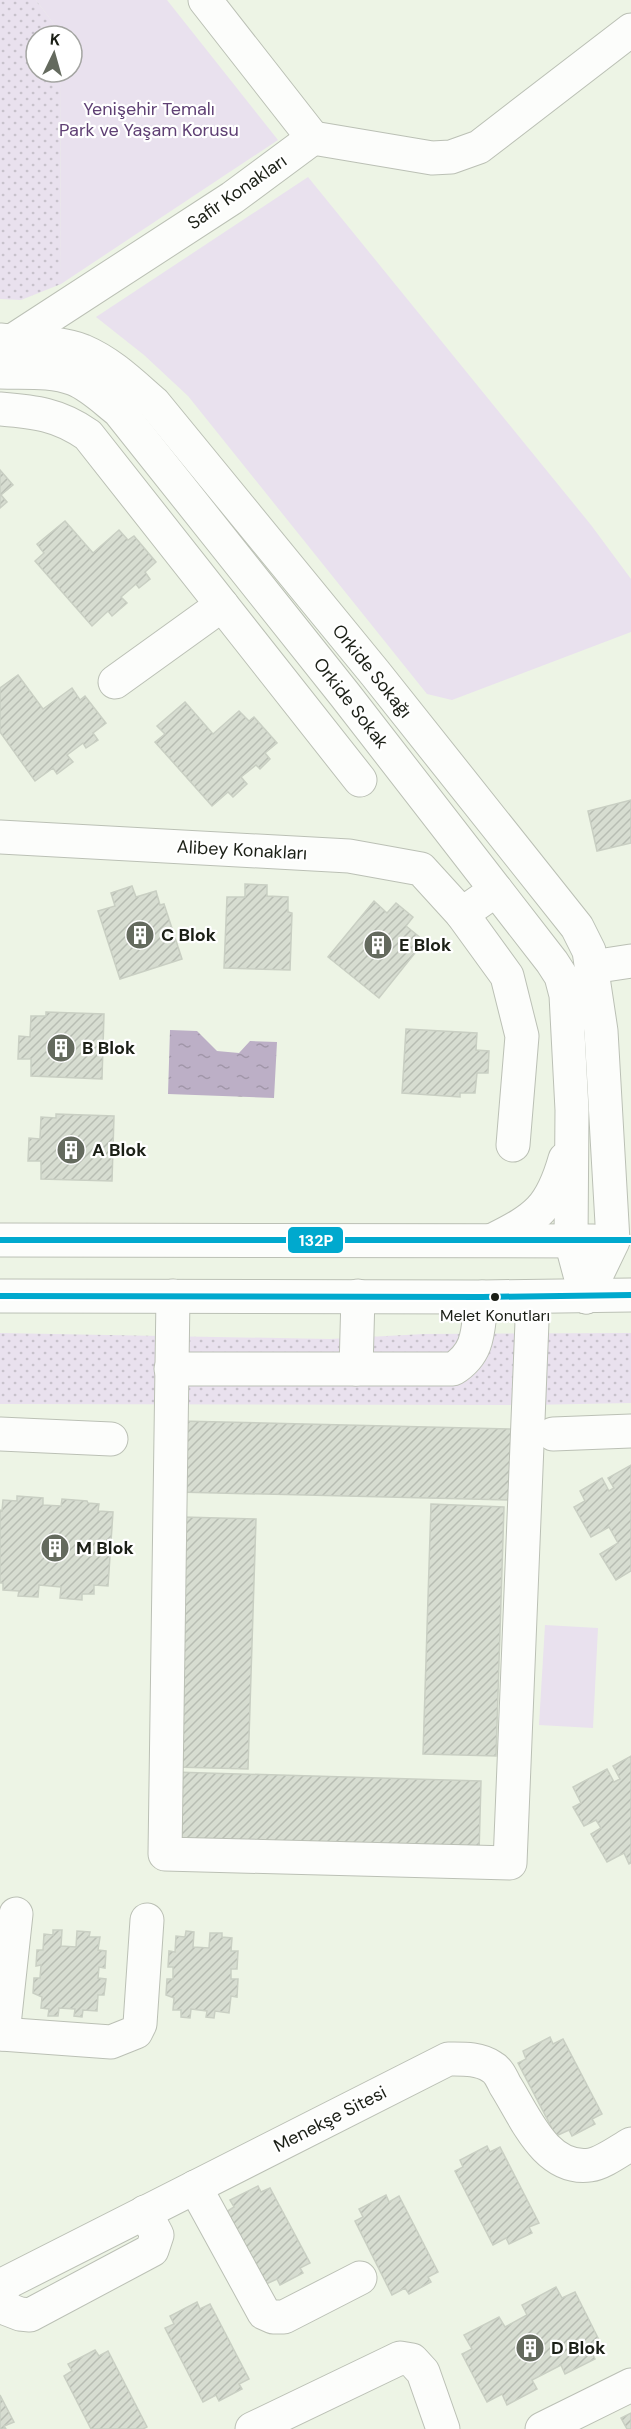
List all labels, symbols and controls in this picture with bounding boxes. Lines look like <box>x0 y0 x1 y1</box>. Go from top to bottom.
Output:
north arrow <box>24 24 84 84</box>
text: K <box>49 29 62 51</box>
park label: Yenişehir Temalı Park ve Yaşam Korusu <box>59 97 239 142</box>
street label: Safir Konakları <box>183 149 291 235</box>
street label: Orkide Sokağı <box>327 619 417 723</box>
street label: Orkide Sokak <box>308 653 394 753</box>
street label: Alibey Konakları <box>176 835 308 865</box>
building icon: C Blok <box>124 919 156 951</box>
place label: C Blok <box>161 923 217 947</box>
building icon: E Blok <box>362 929 394 961</box>
place label: E Blok <box>399 933 452 957</box>
building icon: B Blok <box>45 1032 77 1064</box>
place label: B Blok <box>82 1036 136 1060</box>
building icon: A Blok <box>55 1134 87 1166</box>
place label: A Blok <box>92 1138 147 1162</box>
line badge: 132P <box>287 1226 344 1254</box>
text: 132P <box>299 1230 333 1251</box>
marker: Melet Konutları <box>489 1291 501 1303</box>
place label: Melet Konutları <box>440 1305 550 1326</box>
building icon: M Blok <box>39 1532 71 1564</box>
place label: M Blok <box>76 1536 134 1560</box>
street label: Menekşe Sitesi <box>269 2080 391 2158</box>
building icon: D Blok <box>514 2332 546 2364</box>
place label: D Blok <box>551 2336 606 2360</box>

